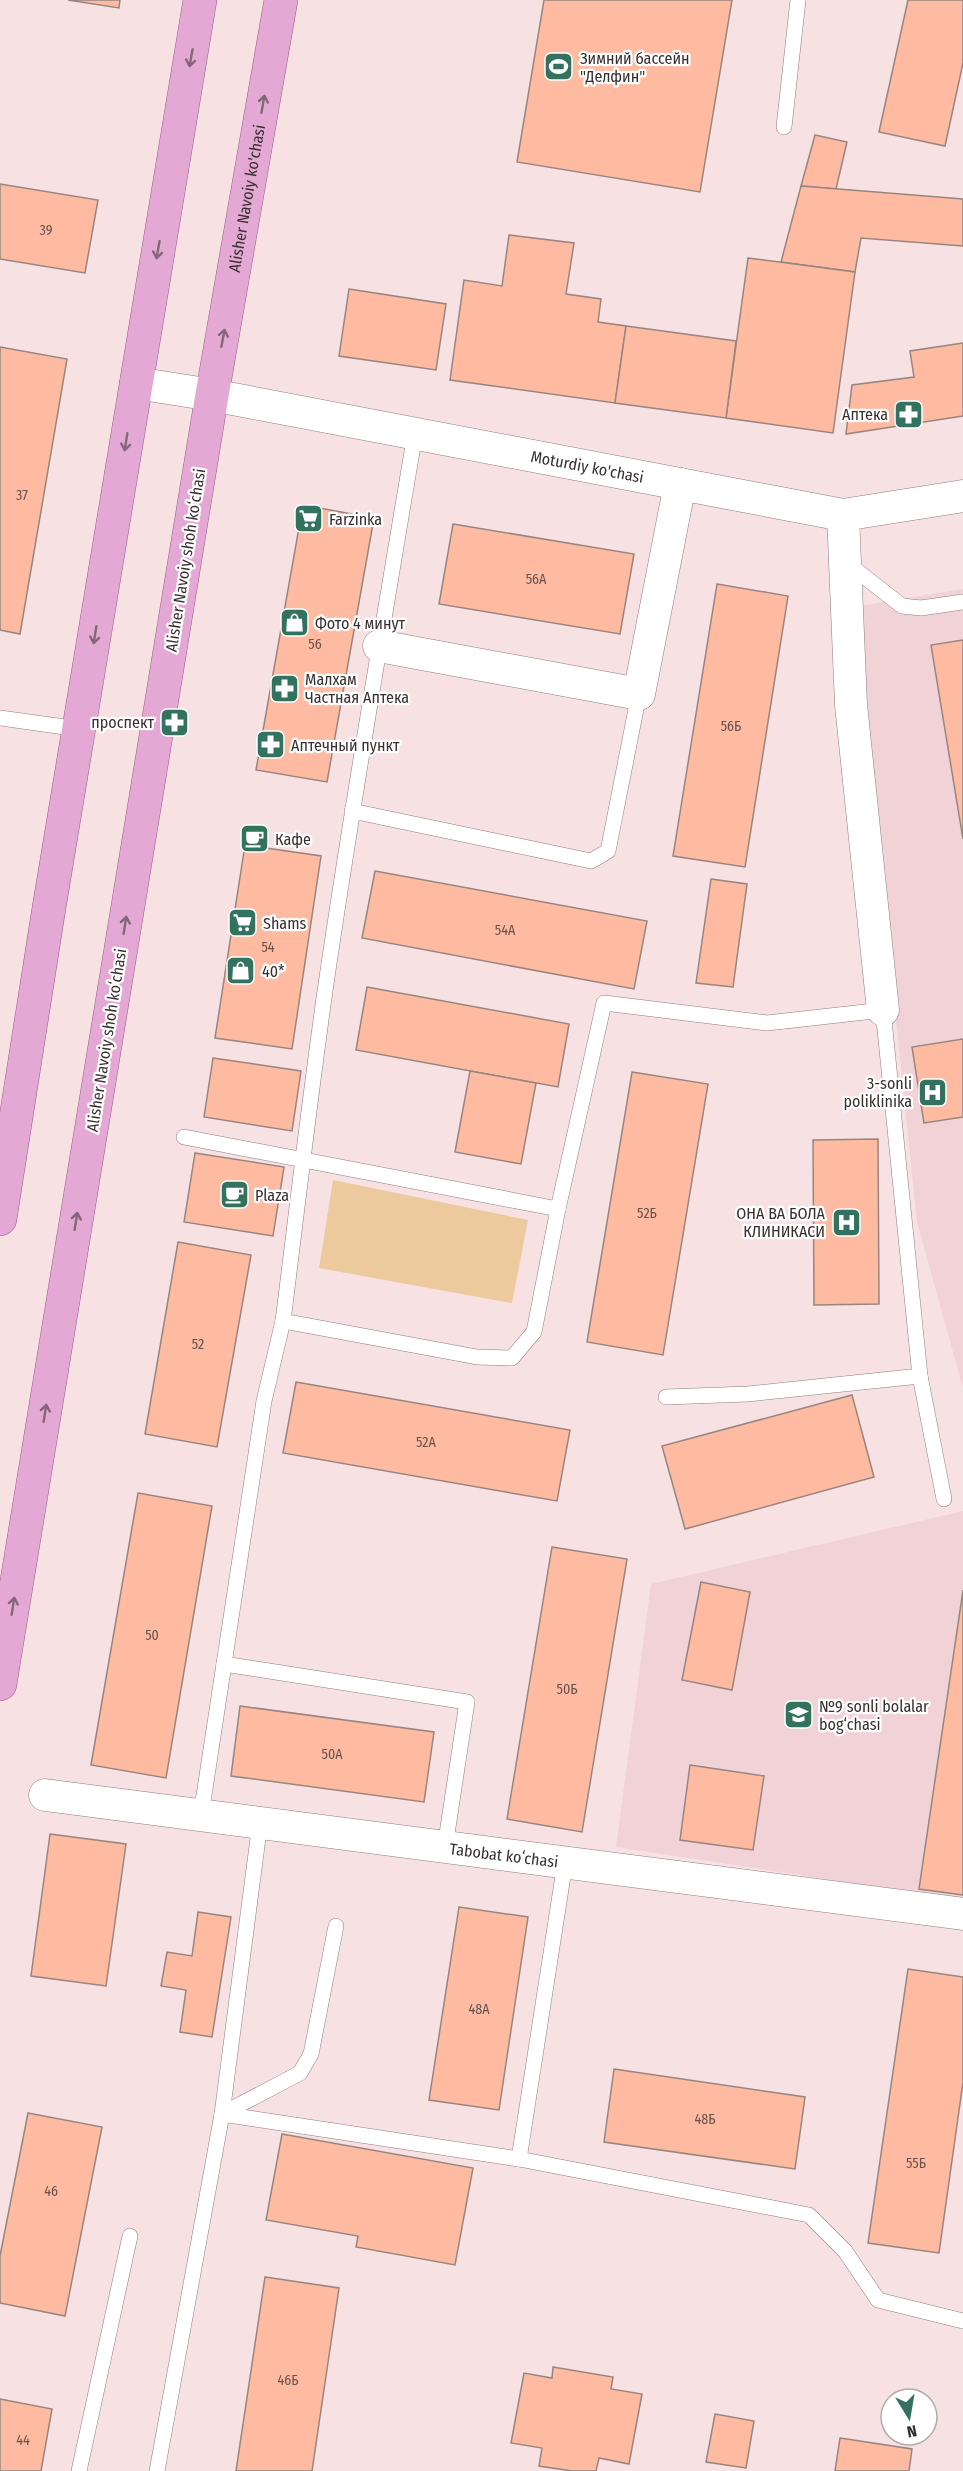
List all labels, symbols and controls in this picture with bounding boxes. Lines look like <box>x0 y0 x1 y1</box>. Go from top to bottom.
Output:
one-way arrow <box>185 47 196 67</box>
place label: Зимний бассейн "Делфин" <box>580 49 690 86</box>
sports icon: Зимний бассейн "Делфин" <box>543 51 575 83</box>
one-way arrow <box>258 95 269 115</box>
street label: Alisher Navoiy ko'chasi <box>225 123 269 274</box>
house number: 39 <box>40 222 53 239</box>
one-way arrow <box>152 240 163 259</box>
one-way arrow <box>218 329 229 348</box>
pharmacy icon: Аптека <box>893 398 925 430</box>
place label: Аптека <box>842 405 888 424</box>
one-way arrow <box>120 432 131 452</box>
street label: Moturdiy ko'chasi <box>529 447 645 487</box>
street label: Alisher Navoiy shoh koʻchasi <box>162 467 209 653</box>
house number: 37 <box>16 487 28 504</box>
supermarket icon: Farzinka <box>292 503 324 535</box>
place label: Farzinka <box>329 510 382 529</box>
house number: 56А <box>526 571 547 588</box>
shop icon: Фото 4 минут <box>278 607 310 639</box>
place label: Фото 4 минут <box>315 614 406 633</box>
one-way arrow <box>89 624 100 644</box>
house number: 56 <box>308 636 322 653</box>
place label: Малхам Частная Аптека <box>305 670 409 707</box>
pharmacy icon: Малхам Частная Аптека <box>268 672 300 704</box>
pharmacy icon: проспект <box>159 706 191 738</box>
place label: проспект <box>91 713 155 732</box>
house number: 56Б <box>721 718 741 735</box>
pharmacy icon: Аптечный пункт <box>254 729 286 761</box>
place label: Аптечный пункт <box>291 736 400 755</box>
cafe icon: Кафе <box>238 823 270 855</box>
place label: Кафе <box>275 830 311 849</box>
supermarket icon: Shams <box>226 907 258 939</box>
place label: Shams <box>263 914 307 933</box>
one-way arrow <box>120 915 131 935</box>
house number: 54А <box>495 922 516 939</box>
house number: 54 <box>261 939 275 956</box>
street label: Alisher Navoiy shoh koʻchasi <box>83 947 130 1133</box>
shop icon: 40* <box>225 955 257 987</box>
place label: 40* <box>262 962 285 981</box>
place label: 3-sonli poliklinika <box>844 1074 912 1111</box>
hospital icon: 3-sonli poliklinika <box>917 1076 949 1108</box>
cafe icon: Plaza <box>218 1179 250 1211</box>
place label: Plaza <box>255 1186 289 1205</box>
place label: ОНА ВА БОЛА КЛИНИКАСИ <box>736 1204 826 1241</box>
house number: 52Б <box>637 1205 657 1222</box>
hospital icon: ОНА ВА БОЛА КЛИНИКАСИ <box>830 1206 862 1238</box>
one-way arrow <box>71 1211 82 1231</box>
house number: 52 <box>192 1336 204 1353</box>
one-way arrow <box>39 1404 50 1423</box>
house number: 52А <box>416 1434 437 1451</box>
one-way arrow <box>8 1596 19 1616</box>
house number: 50 <box>145 1627 159 1644</box>
house number: 50Б <box>556 1681 578 1698</box>
place label: №9 sonli bolalar bog‘chasi <box>819 1697 929 1734</box>
school or university icon: №9 sonli bolalar bog‘chasi <box>782 1699 814 1731</box>
house number: 50А <box>321 1746 343 1763</box>
street label: Tabobat koʻchasi <box>449 1839 559 1872</box>
house number: 48А <box>468 2001 490 2018</box>
house number: 48Б <box>694 2111 716 2128</box>
house number: 55Б <box>906 2155 926 2172</box>
house number: 46 <box>44 2183 58 2200</box>
house number: 46Б <box>277 2372 299 2389</box>
north arrow <box>879 2387 939 2447</box>
text: N <box>905 2421 918 2441</box>
house number: 44 <box>16 2432 30 2449</box>

